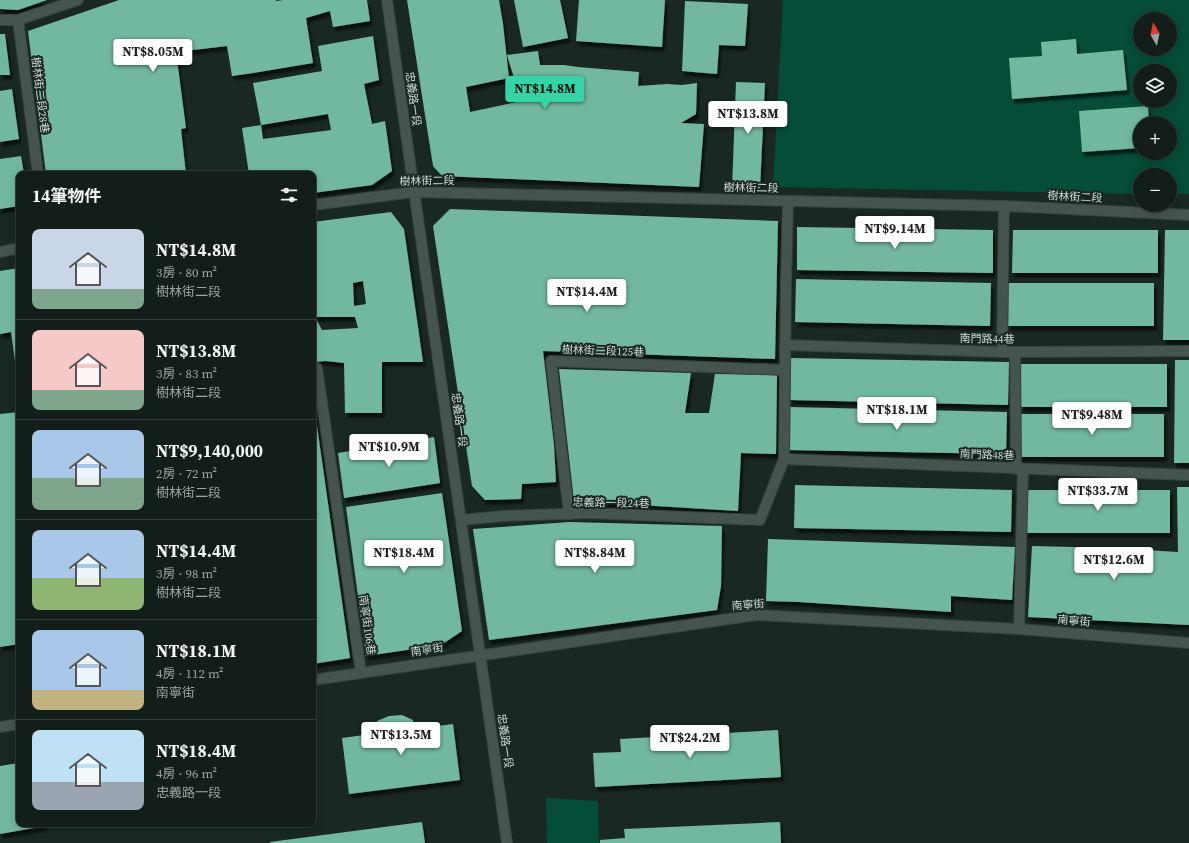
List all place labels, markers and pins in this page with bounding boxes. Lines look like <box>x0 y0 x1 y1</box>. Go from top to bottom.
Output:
pin: NT$8.05M <box>112 39 194 73</box>
pin: NT$14.8M <box>504 76 586 110</box>
pin: NT$13.8M <box>707 101 789 135</box>
pin: NT$9.14M <box>854 216 936 250</box>
pin: NT$14.4M <box>546 279 628 313</box>
pin: NT$18.1M <box>856 397 938 431</box>
pin: NT$9.48M <box>1051 402 1133 436</box>
pin: NT$10.9M <box>348 434 430 468</box>
pin: NT$33.7M <box>1057 478 1139 512</box>
pin: NT$18.4M <box>363 540 445 574</box>
pin: NT$8.84M <box>554 540 636 574</box>
pin: NT$12.6M <box>1073 547 1155 581</box>
pin: NT$13.5M <box>360 722 442 756</box>
pin: NT$24.2M <box>649 725 731 759</box>

